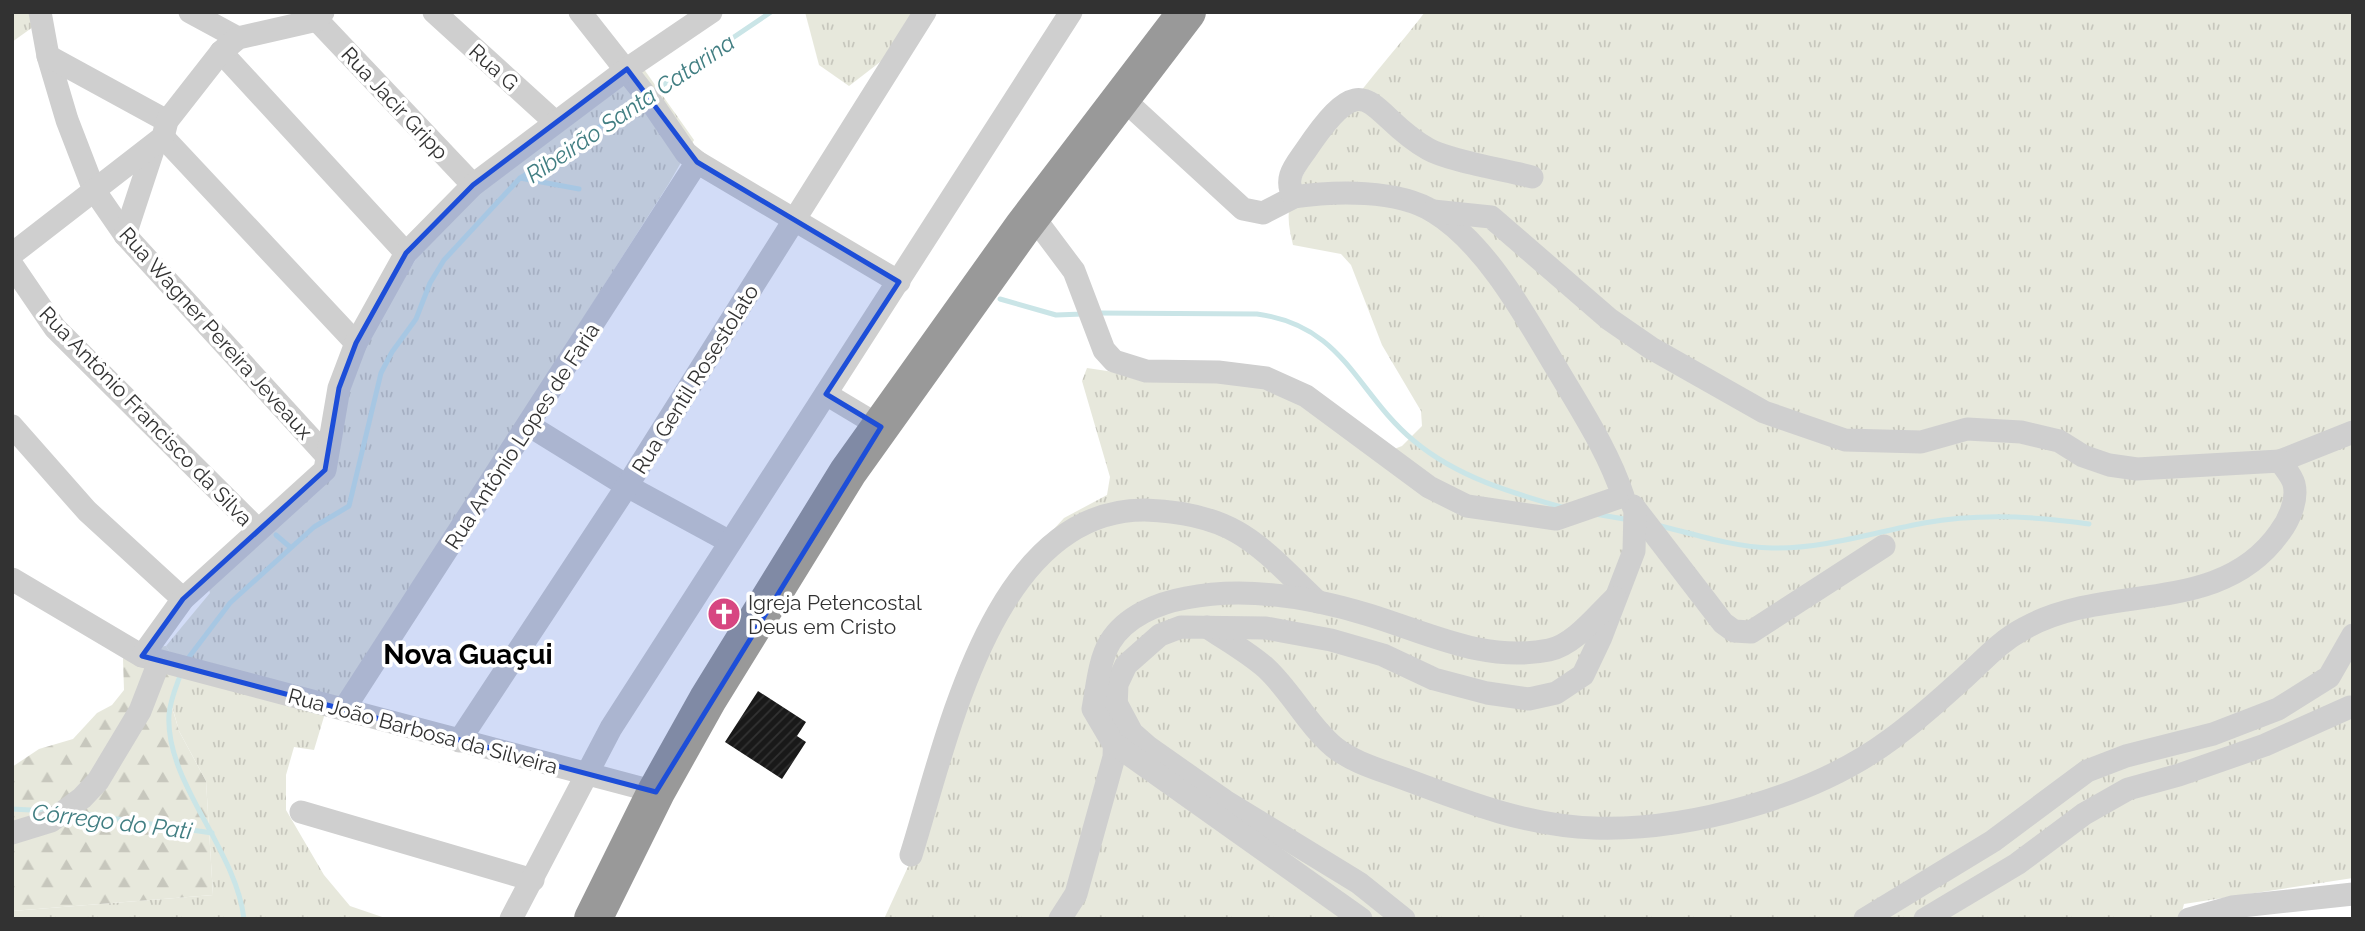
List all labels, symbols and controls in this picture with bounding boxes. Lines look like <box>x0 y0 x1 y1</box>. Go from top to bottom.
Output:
water label: Ribeirão Santa Catarina <box>520 28 740 188</box>
street label: Rua G <box>464 38 524 96</box>
street label: Rua Jacir Gripp <box>336 41 454 165</box>
street label: Rua Wagner Pereira Jeveaux <box>114 222 318 444</box>
street label: Rua Gentil Rosestolato <box>626 280 764 478</box>
street label: Rua Antônio Francisco da Silva <box>34 301 258 531</box>
street label: Rua Antônio Lopes de Faria <box>440 318 604 554</box>
place label: Igreja Petencostal Deus em Cristo <box>748 590 922 639</box>
church icon: Igreja Petencostal Deus em Cristo <box>705 595 743 633</box>
district label: Nova Guaçui <box>383 638 553 671</box>
street label: Rua João Barbosa da Silveira <box>285 683 561 779</box>
water label: Córrego do Pati <box>31 798 195 844</box>

